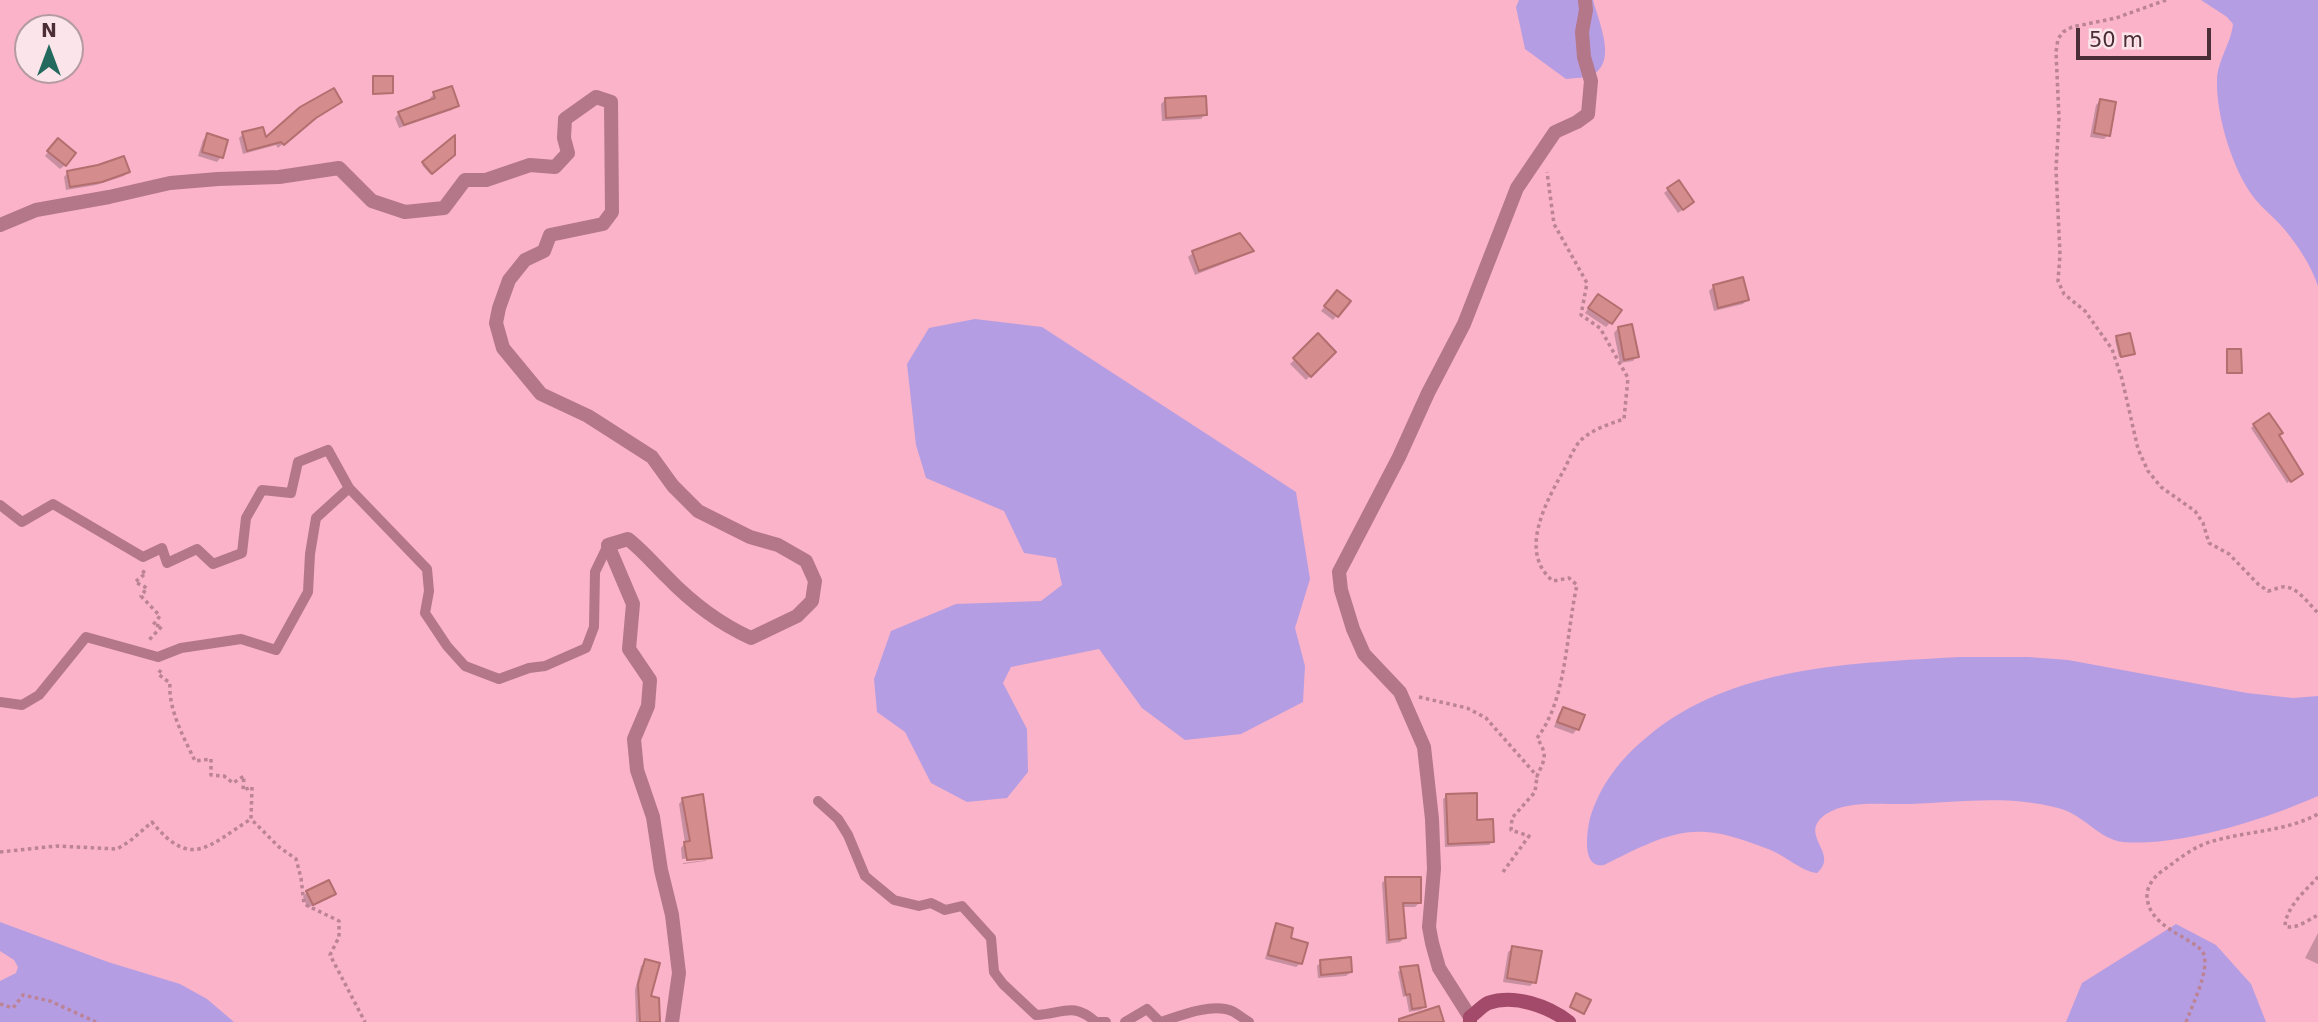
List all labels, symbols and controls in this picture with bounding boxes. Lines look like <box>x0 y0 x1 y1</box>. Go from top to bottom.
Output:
north arrow <box>14 14 84 84</box>
scale bar <box>2080 14 2215 58</box>
text: N <box>41 19 57 41</box>
text: 50 m <box>2089 28 2143 52</box>

